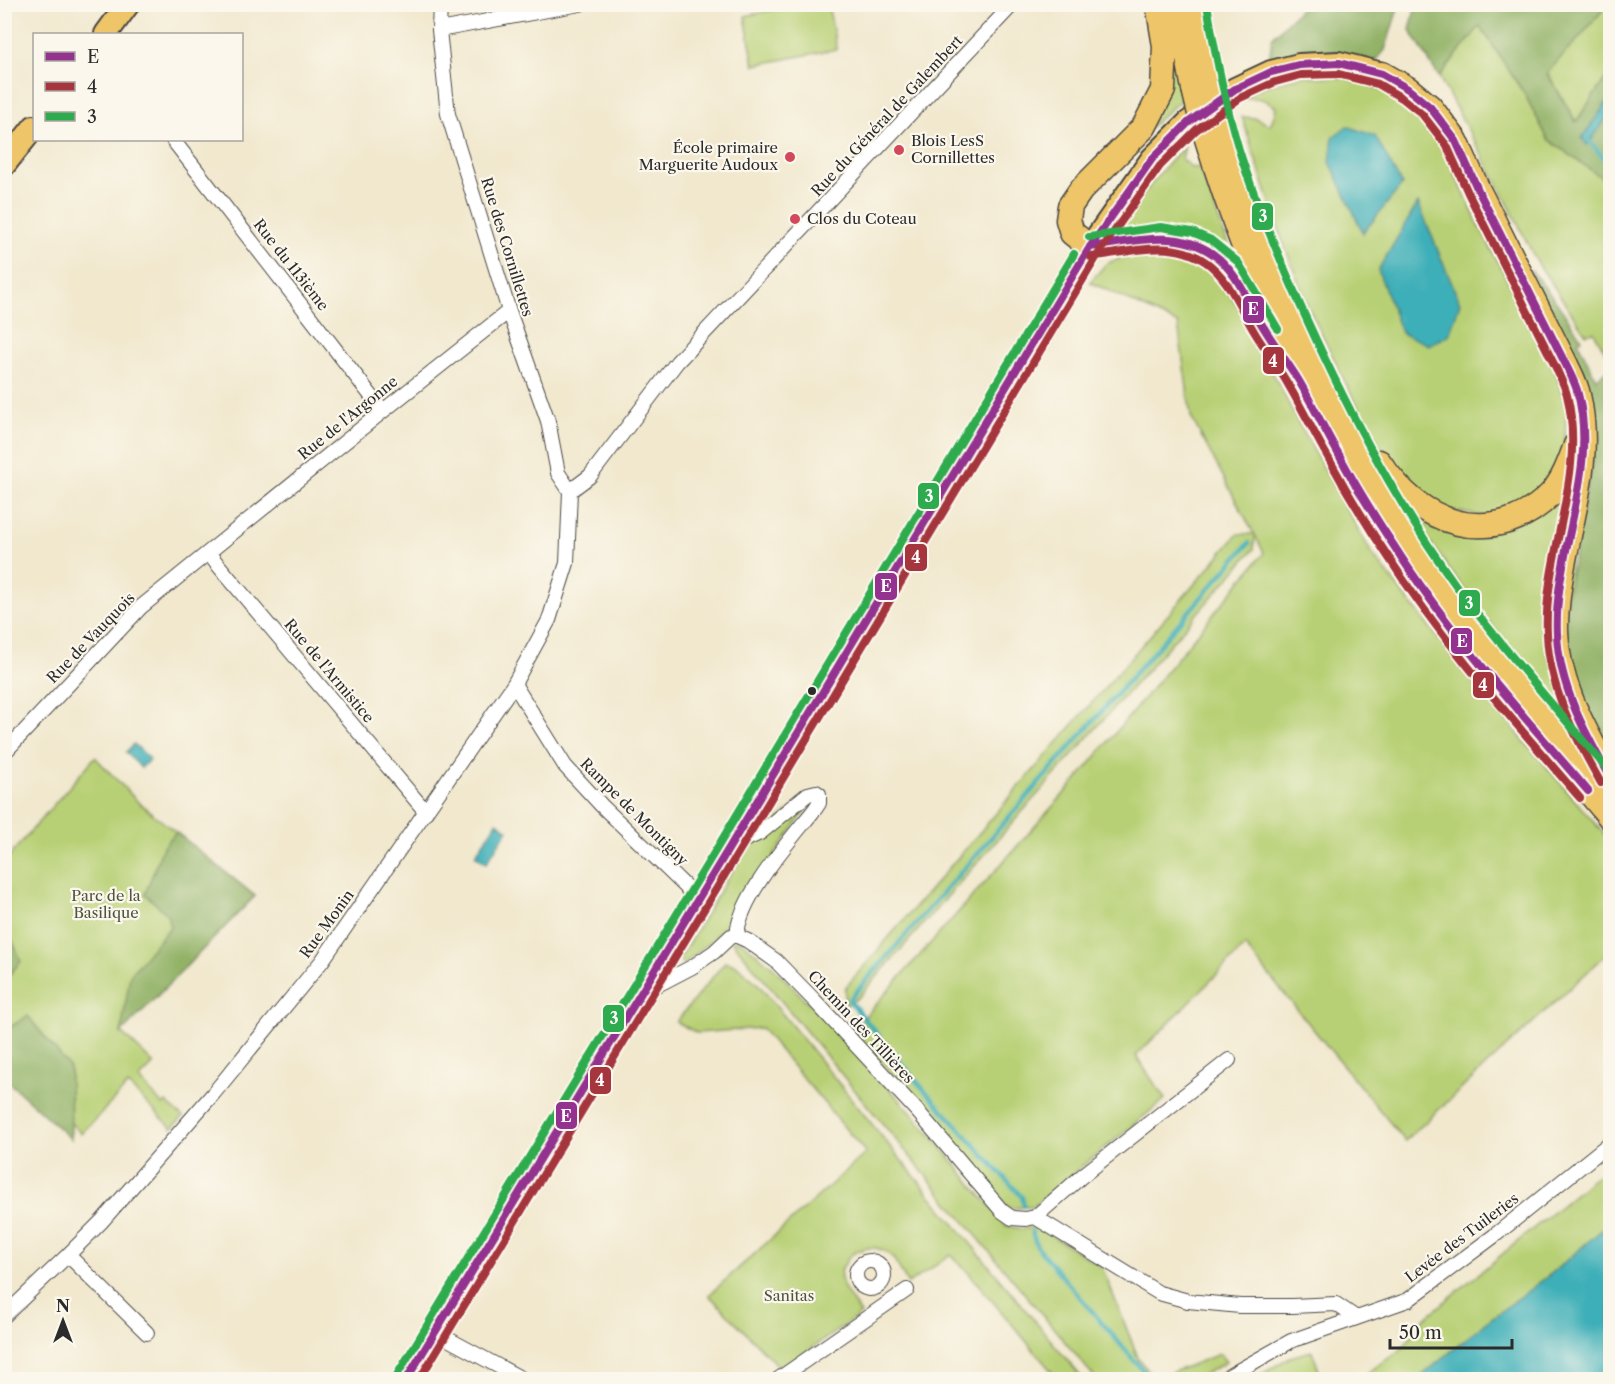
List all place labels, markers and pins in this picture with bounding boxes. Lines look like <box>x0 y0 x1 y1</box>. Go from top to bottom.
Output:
place label: Blois LesS Cornillettes <box>911 131 995 167</box>
place label: École primaire Marguerite Audoux <box>639 138 778 174</box>
marker: Blois LesS Cornillettes <box>892 143 906 157</box>
marker: École primaire Marguerite Audoux <box>783 150 797 164</box>
place label: Clos du Coteau <box>807 209 917 228</box>
marker: Clos du Coteau <box>788 212 802 226</box>
unlabelled marker <box>806 685 818 697</box>

